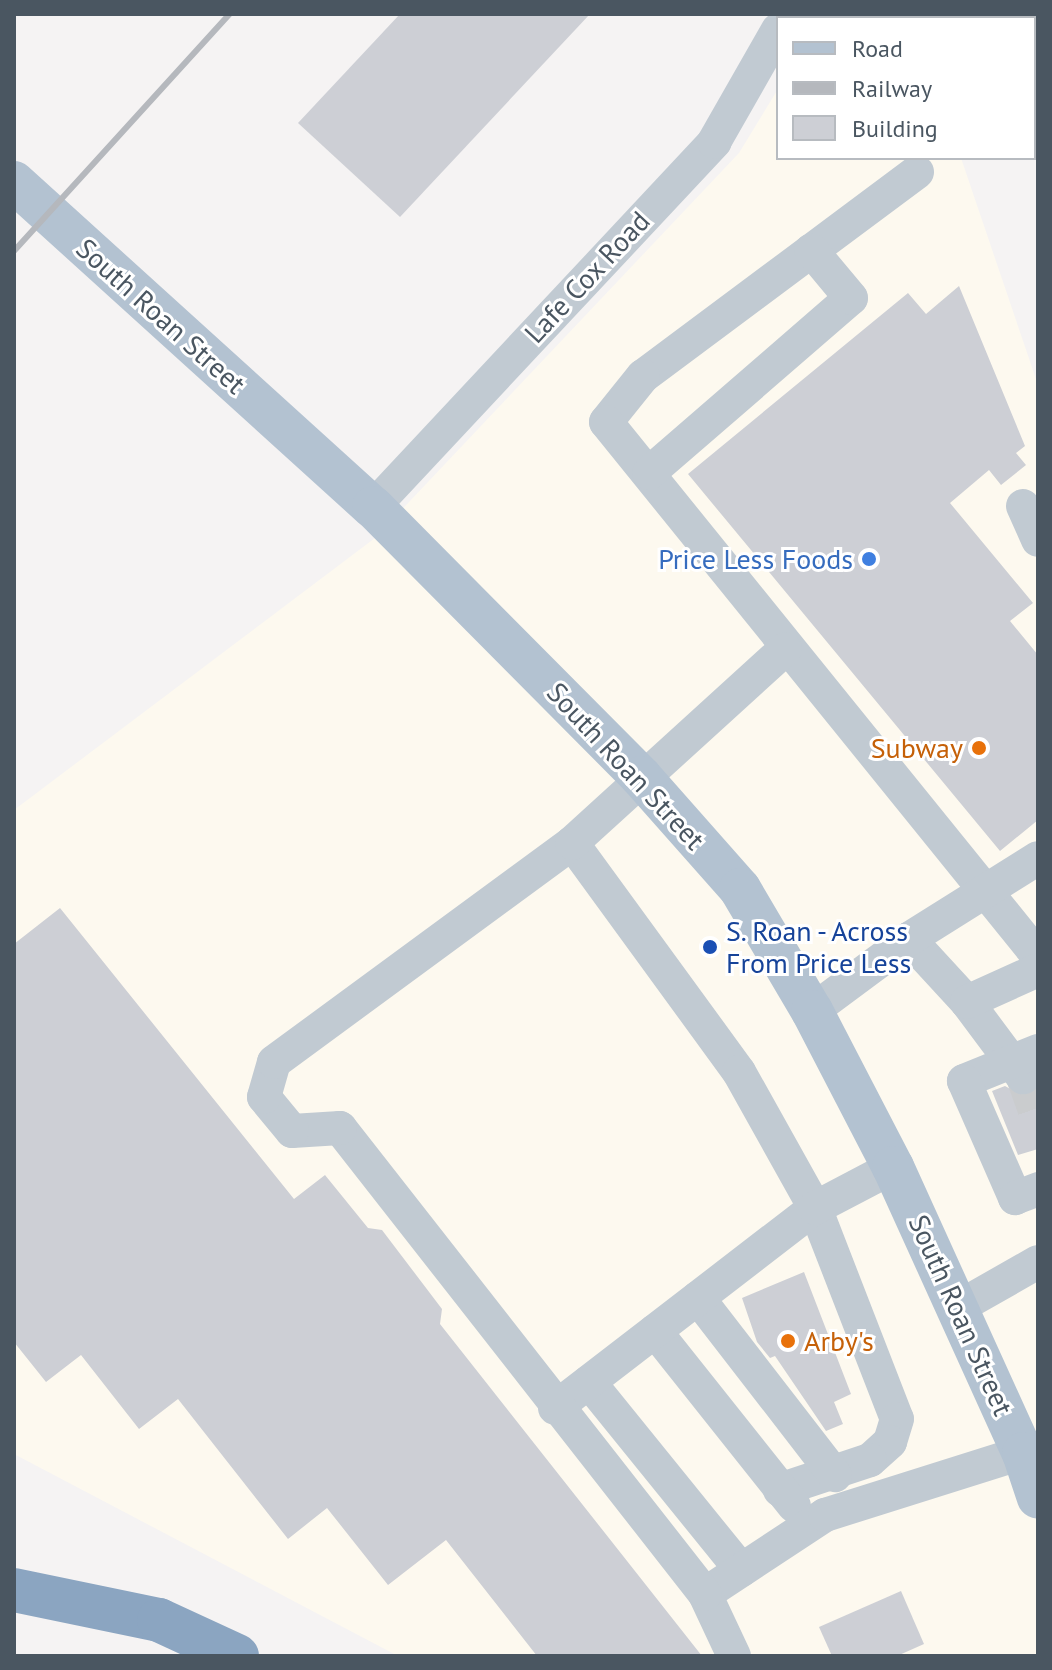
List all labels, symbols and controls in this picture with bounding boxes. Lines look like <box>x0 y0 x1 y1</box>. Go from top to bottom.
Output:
legend <box>776 16 1036 160</box>
text: Road <box>852 33 903 64</box>
text: Railway <box>852 73 932 104</box>
text: Building <box>852 113 938 144</box>
street label: Lafe Cox Road <box>517 204 657 350</box>
street label: South Roan Street <box>70 231 252 401</box>
place label: Price Less Foods <box>658 542 853 576</box>
marker: Price Less Foods <box>860 550 878 568</box>
street label: South Roan Street <box>540 676 712 856</box>
place label: Subway <box>871 731 963 765</box>
marker: Subway <box>970 739 988 757</box>
place label: S. Roan - Across From Price Less <box>726 914 916 980</box>
marker: S. Roan - Across From Price Less <box>701 938 719 956</box>
street label: South Roan Street <box>902 1210 1020 1420</box>
place label: Arby's <box>804 1324 874 1358</box>
marker: Arby's <box>779 1332 797 1350</box>

